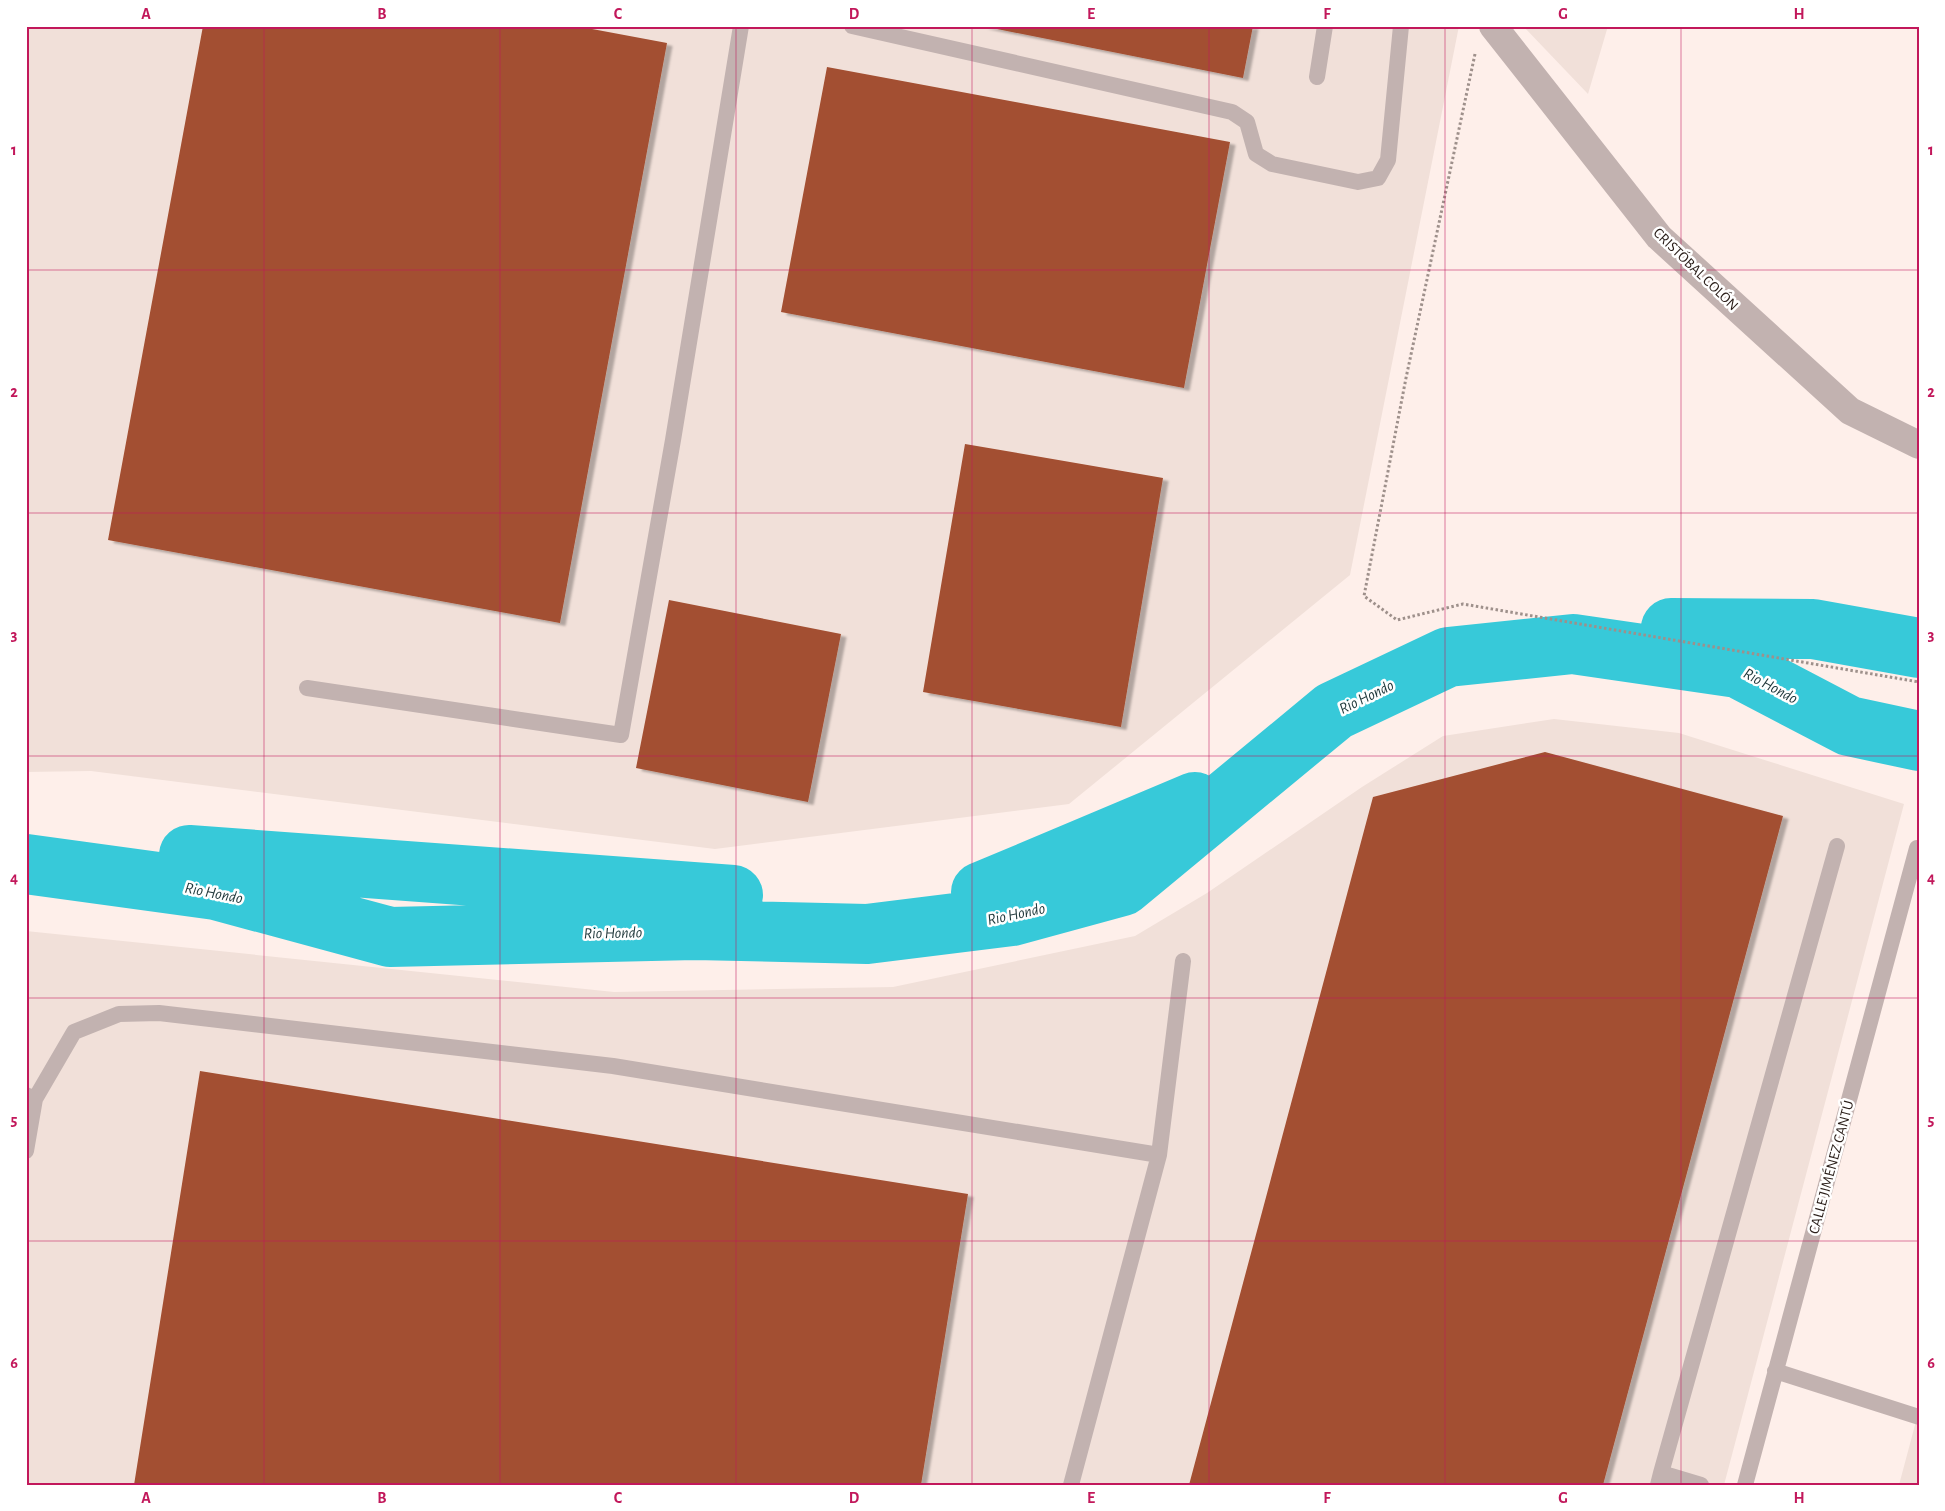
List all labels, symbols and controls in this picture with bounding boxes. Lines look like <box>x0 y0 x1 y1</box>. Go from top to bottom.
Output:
text: A <box>141 6 151 22</box>
text: B <box>377 6 387 22</box>
text: C <box>614 6 623 22</box>
text: D <box>849 6 860 22</box>
text: E <box>1087 6 1095 22</box>
text: F <box>1323 6 1331 22</box>
text: G <box>1558 6 1568 22</box>
text: H <box>1793 6 1805 22</box>
text: 1 <box>11 142 17 158</box>
text: 1 <box>1928 142 1934 158</box>
street label: CRISTÓBAL COLÓN <box>1650 224 1742 313</box>
text: 2 <box>10 384 18 400</box>
text: 2 <box>1927 384 1935 400</box>
text: 3 <box>11 627 18 643</box>
text: 3 <box>1928 627 1935 643</box>
water label: Rio Hondo <box>1741 665 1801 707</box>
water label: Rio Hondo <box>1337 677 1397 717</box>
text: 4 <box>10 870 18 886</box>
text: 4 <box>1927 870 1935 886</box>
water label: Rio Hondo <box>183 880 245 907</box>
water label: Rio Hondo <box>986 900 1047 928</box>
water label: Rio Hondo <box>584 924 643 942</box>
street label: CALLE JIMÉNEZ CANTÚ <box>1805 1098 1857 1235</box>
text: 5 <box>11 1112 18 1128</box>
text: 5 <box>1928 1112 1935 1128</box>
text: 6 <box>10 1355 18 1371</box>
text: 6 <box>1927 1355 1935 1371</box>
text: A <box>141 1490 151 1506</box>
text: B <box>377 1490 387 1506</box>
text: C <box>614 1490 623 1506</box>
text: D <box>849 1490 860 1506</box>
text: E <box>1087 1490 1095 1506</box>
text: F <box>1323 1490 1331 1506</box>
text: G <box>1558 1490 1568 1506</box>
text: H <box>1793 1490 1805 1506</box>

